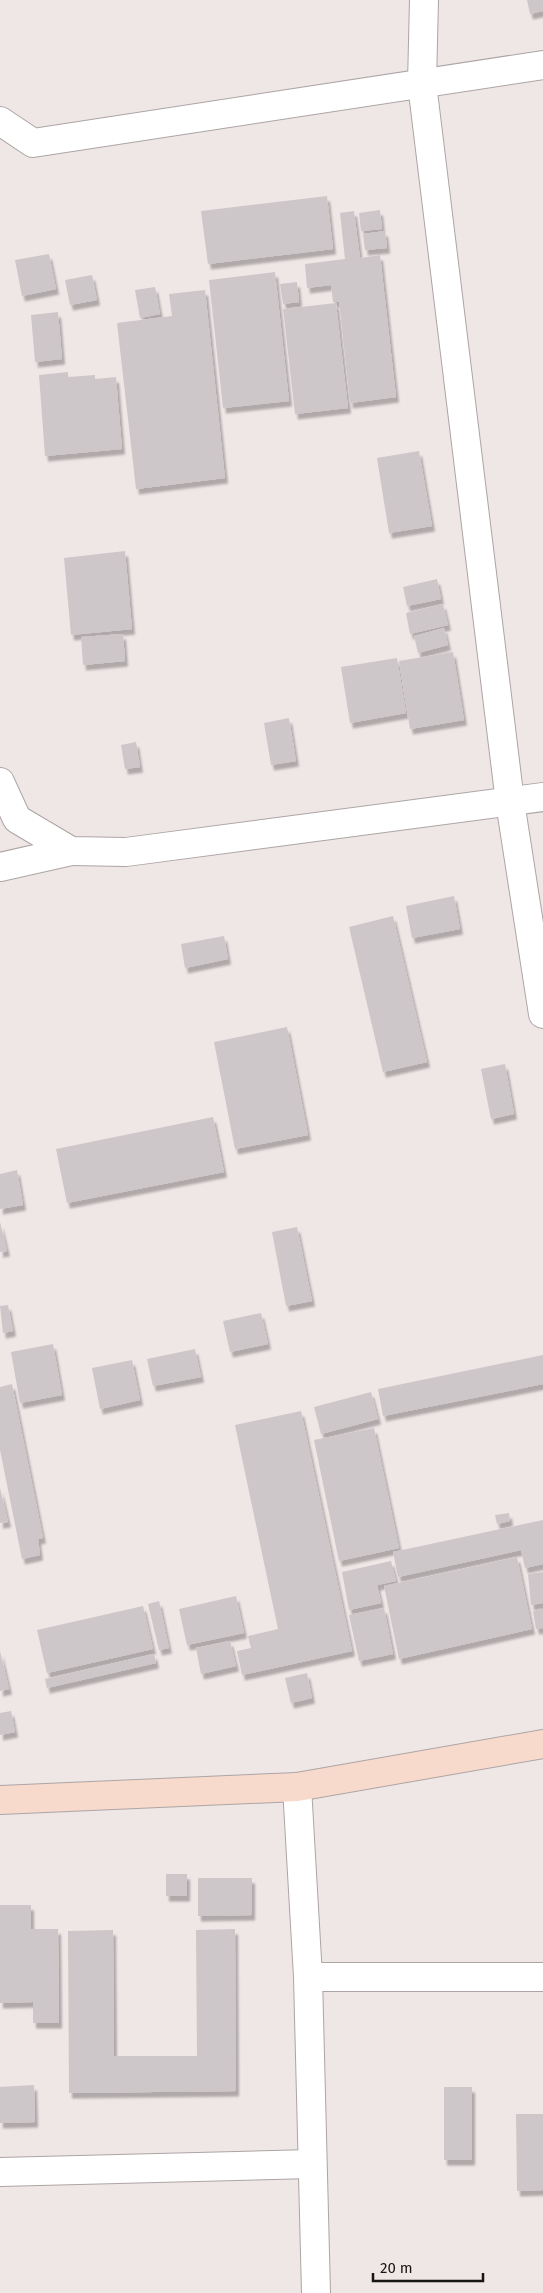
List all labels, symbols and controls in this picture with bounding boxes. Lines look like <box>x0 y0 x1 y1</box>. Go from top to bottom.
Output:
scale bar <box>373 2250 483 2282</box>
text: 20 m <box>380 2259 413 2277</box>

